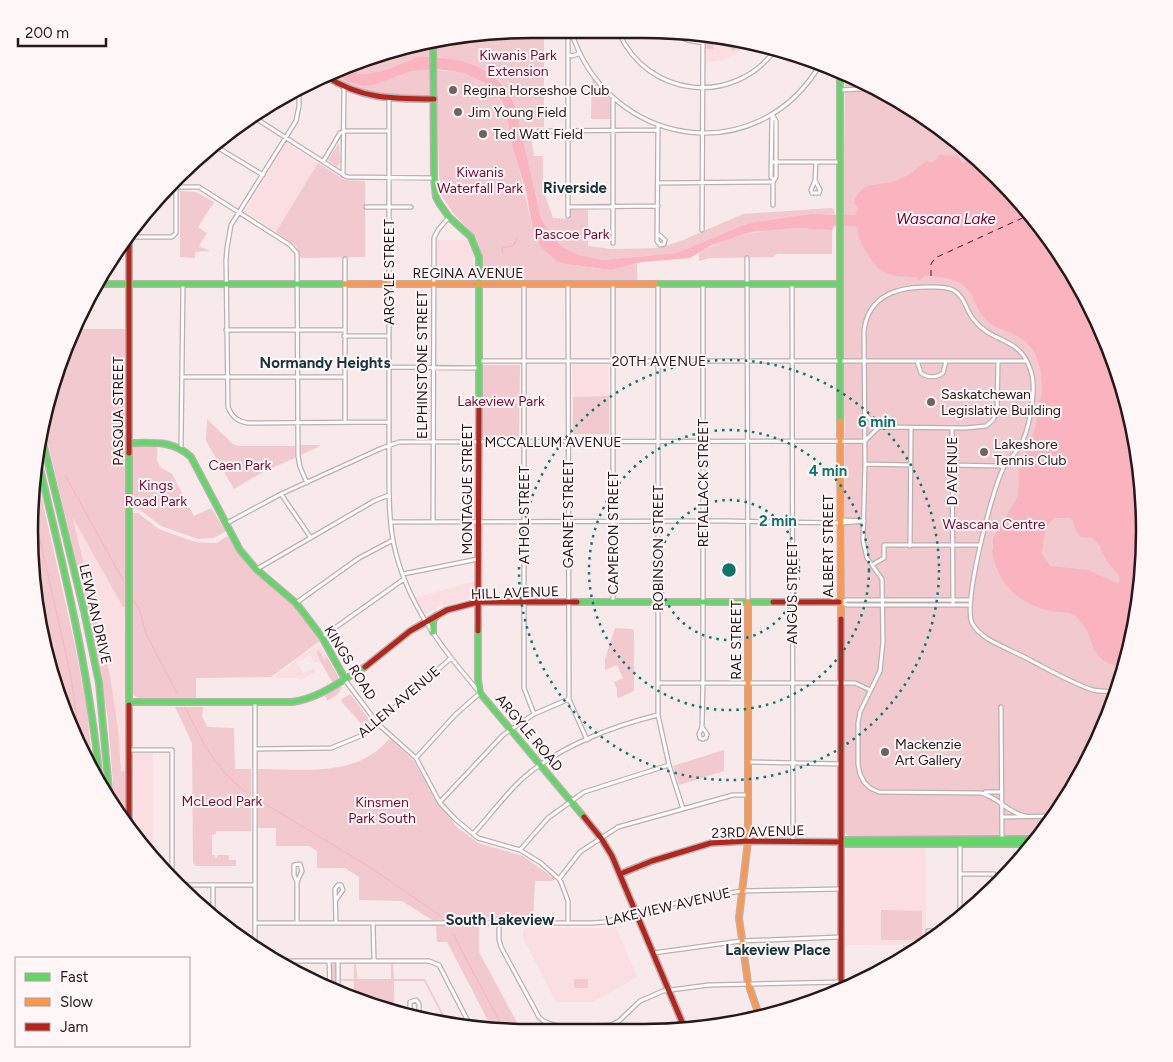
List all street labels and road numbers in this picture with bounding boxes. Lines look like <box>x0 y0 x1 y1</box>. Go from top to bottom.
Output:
street label: ARGYLE STREET <box>381 219 398 325</box>
street label: REGINA AVENUE <box>413 265 523 282</box>
street label: ELPHINSTONE STREET <box>414 291 431 439</box>
street label: 20TH AVENUE <box>612 353 706 370</box>
street label: PASQUA STREET <box>110 356 127 466</box>
street label: RETALLACK STREET <box>695 418 712 547</box>
street label: MONTAGUE STREET <box>459 423 476 555</box>
street label: MCCALLUM AVENUE <box>484 434 622 451</box>
street label: D AVENUE <box>944 437 961 505</box>
street label: GARNET STREET <box>560 459 577 568</box>
street label: ATHOL STREET <box>516 465 533 564</box>
street label: CAMERON STREET <box>605 471 622 595</box>
street label: ROBINSON STREET <box>650 485 667 611</box>
street label: ALBERT STREET <box>820 494 837 597</box>
street label: ANGUS STREET <box>784 542 801 644</box>
street label: LEWVAN DRIVE <box>75 562 115 666</box>
street label: HILL AVENUE <box>471 583 559 603</box>
street label: RAE STREET <box>728 600 745 680</box>
street label: KINGS ROAD <box>320 623 380 703</box>
street label: ALLEN AVENUE <box>354 663 444 741</box>
street label: ARGYLE ROAD <box>492 691 566 775</box>
street label: 23RD AVENUE <box>711 822 805 842</box>
street label: LAKEVIEW AVENUE <box>604 884 732 930</box>

